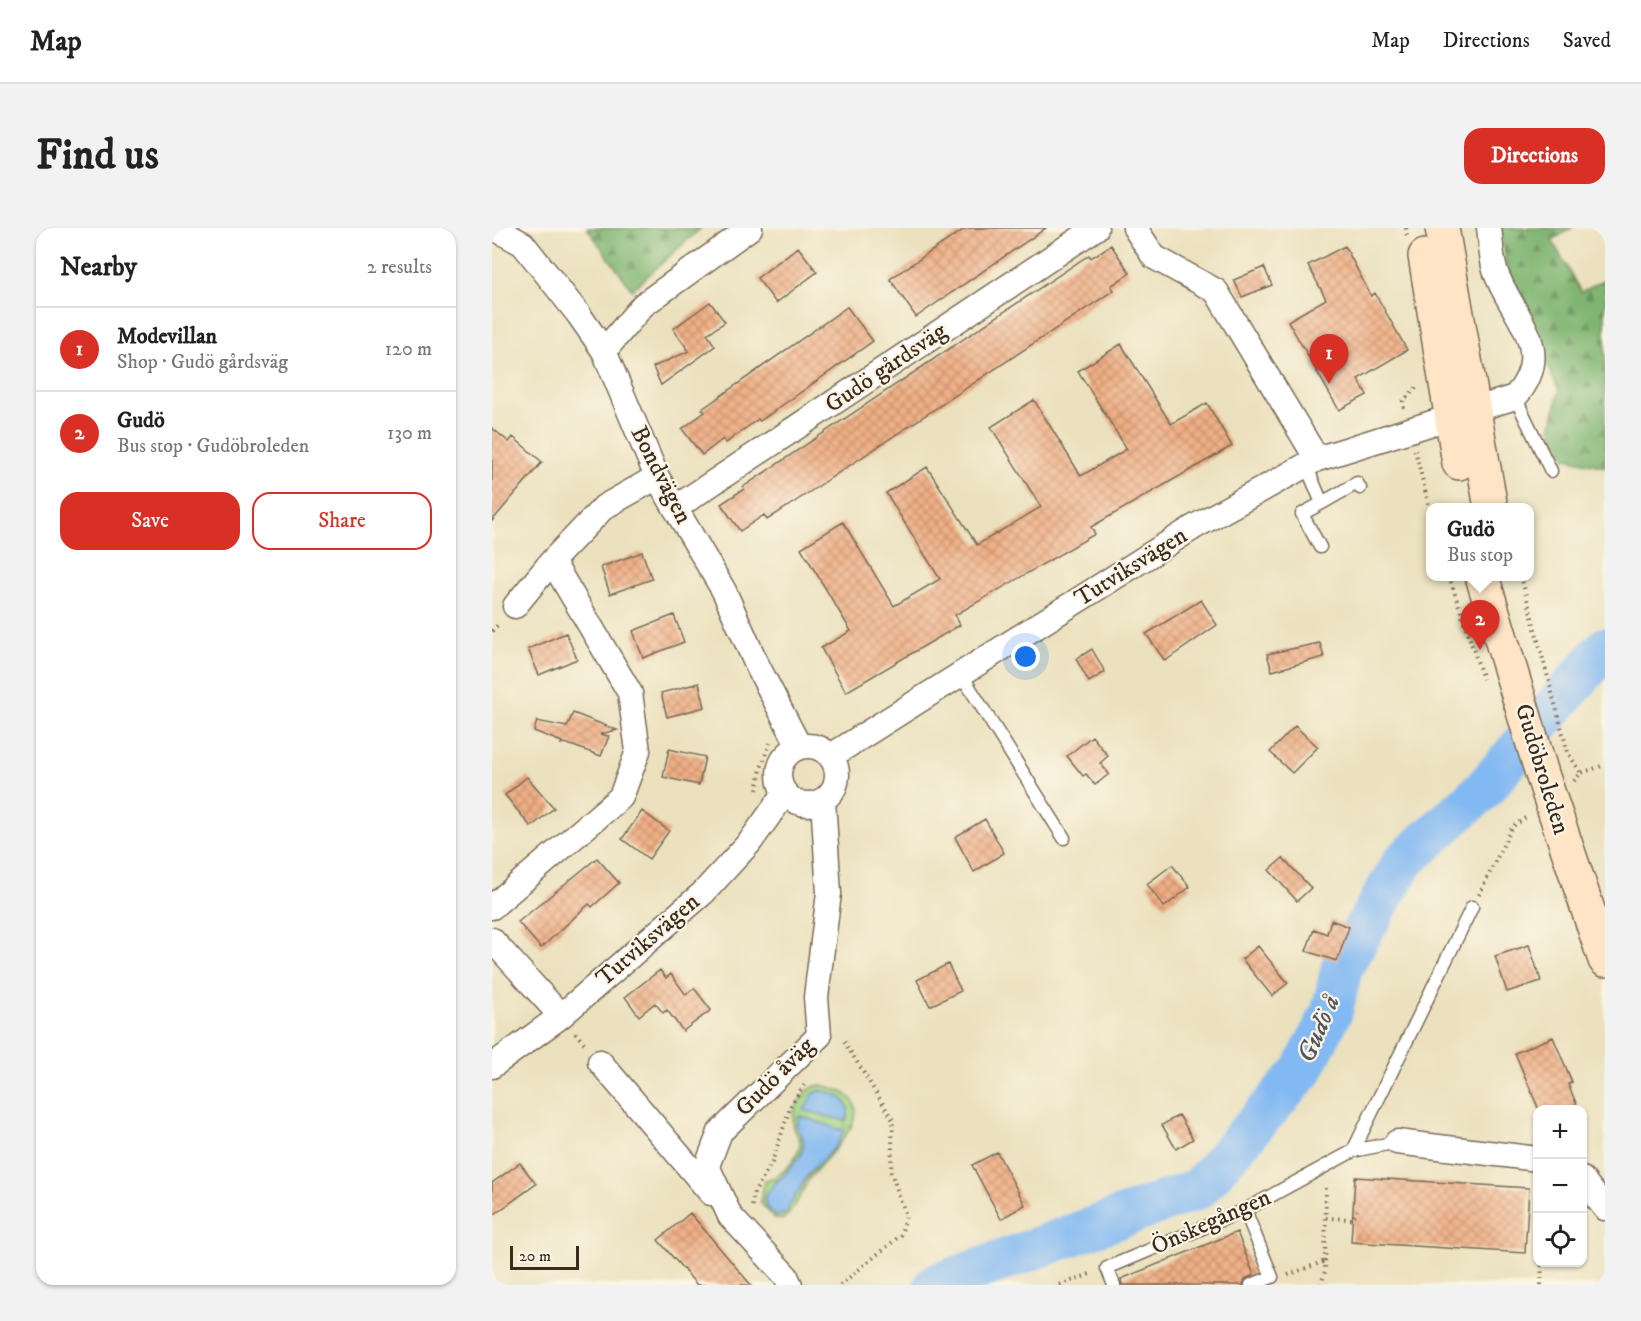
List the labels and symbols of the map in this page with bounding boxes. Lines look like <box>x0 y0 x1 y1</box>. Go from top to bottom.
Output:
street label: Gudö gårdsväg <box>819 316 953 420</box>
pin: 1 <box>1310 334 1348 384</box>
street label: Bondvägen <box>624 421 699 529</box>
street label: Tutviksvägen <box>1069 520 1193 613</box>
pin: 2 <box>1460 600 1500 650</box>
your location <box>1011 642 1040 671</box>
street label: Gudöbroleden <box>1508 700 1576 838</box>
street label: Tutviksvägen <box>590 887 706 993</box>
water label: Gudö å <box>1290 990 1348 1068</box>
street label: Gudö åväg <box>729 1031 821 1123</box>
street label: Önskegången <box>1147 1182 1276 1262</box>
scale bar <box>510 1243 579 1270</box>

